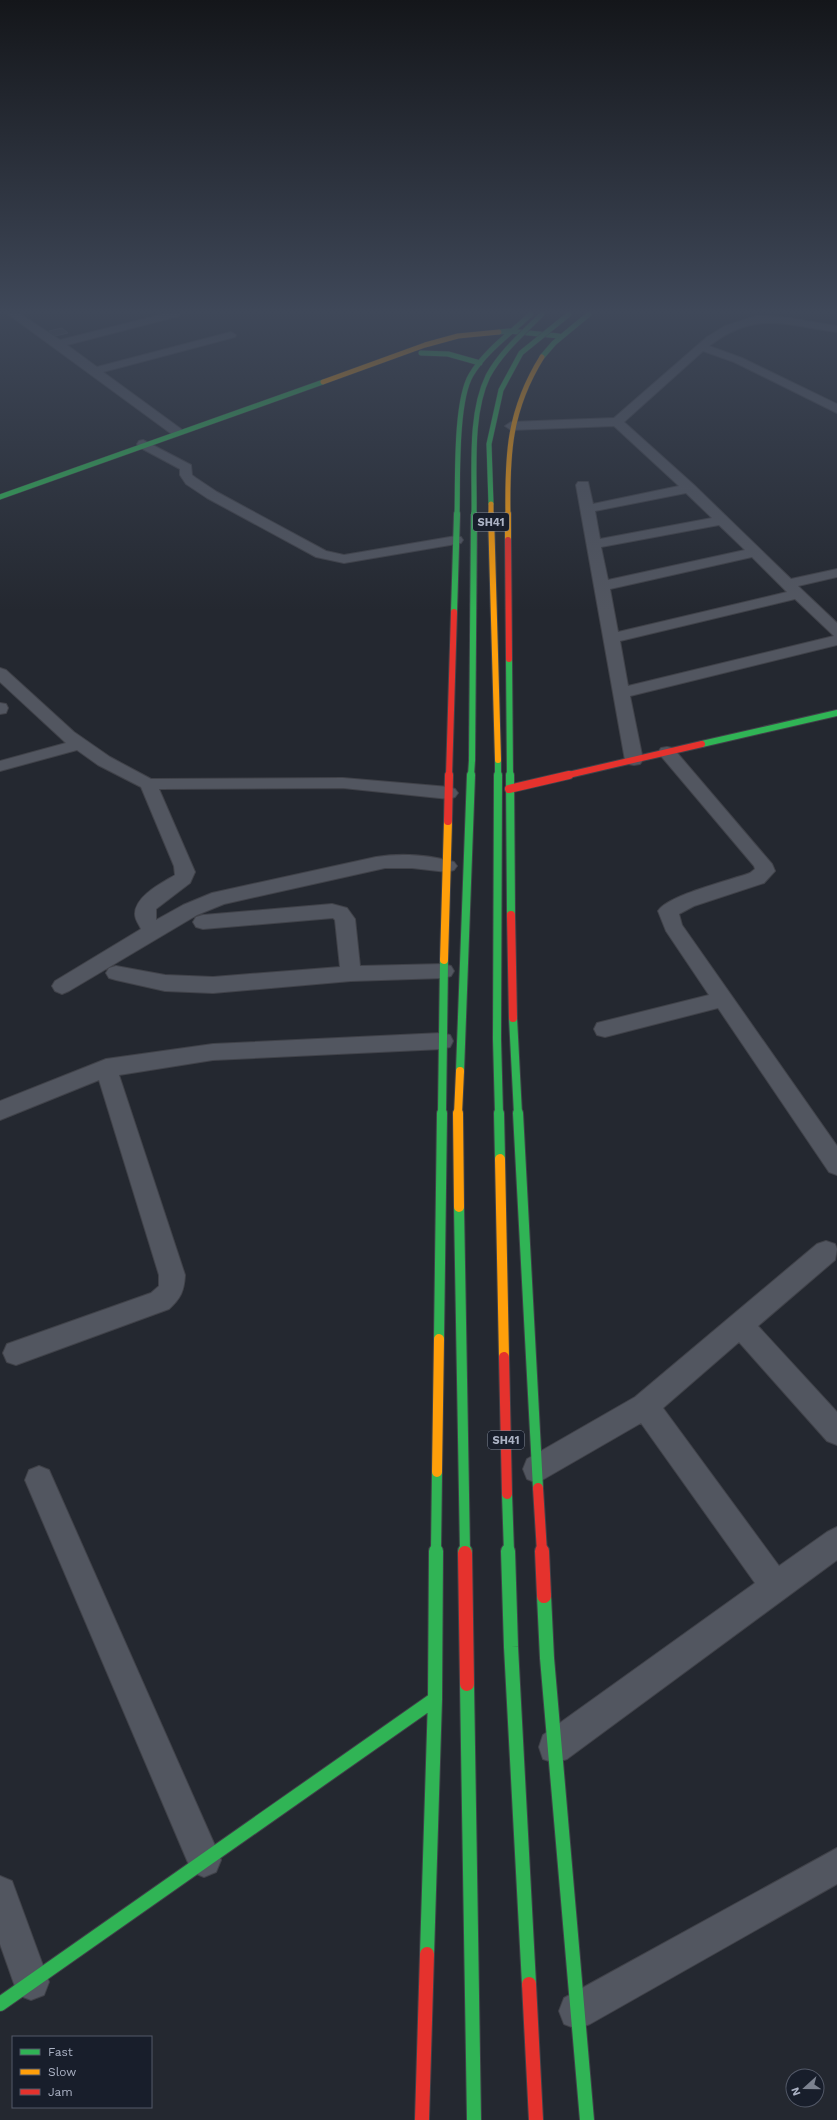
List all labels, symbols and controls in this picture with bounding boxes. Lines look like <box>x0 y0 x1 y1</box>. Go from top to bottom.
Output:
road number: SH41 <box>473 513 509 531</box>
road number: SH41 <box>488 1431 524 1449</box>
legend <box>12 2036 152 2108</box>
text: Fast <box>48 2045 73 2059</box>
text: Slow <box>48 2065 76 2079</box>
north arrow <box>785 2068 825 2108</box>
text: Jam <box>48 2085 73 2099</box>
text: N <box>789 2085 804 2098</box>

